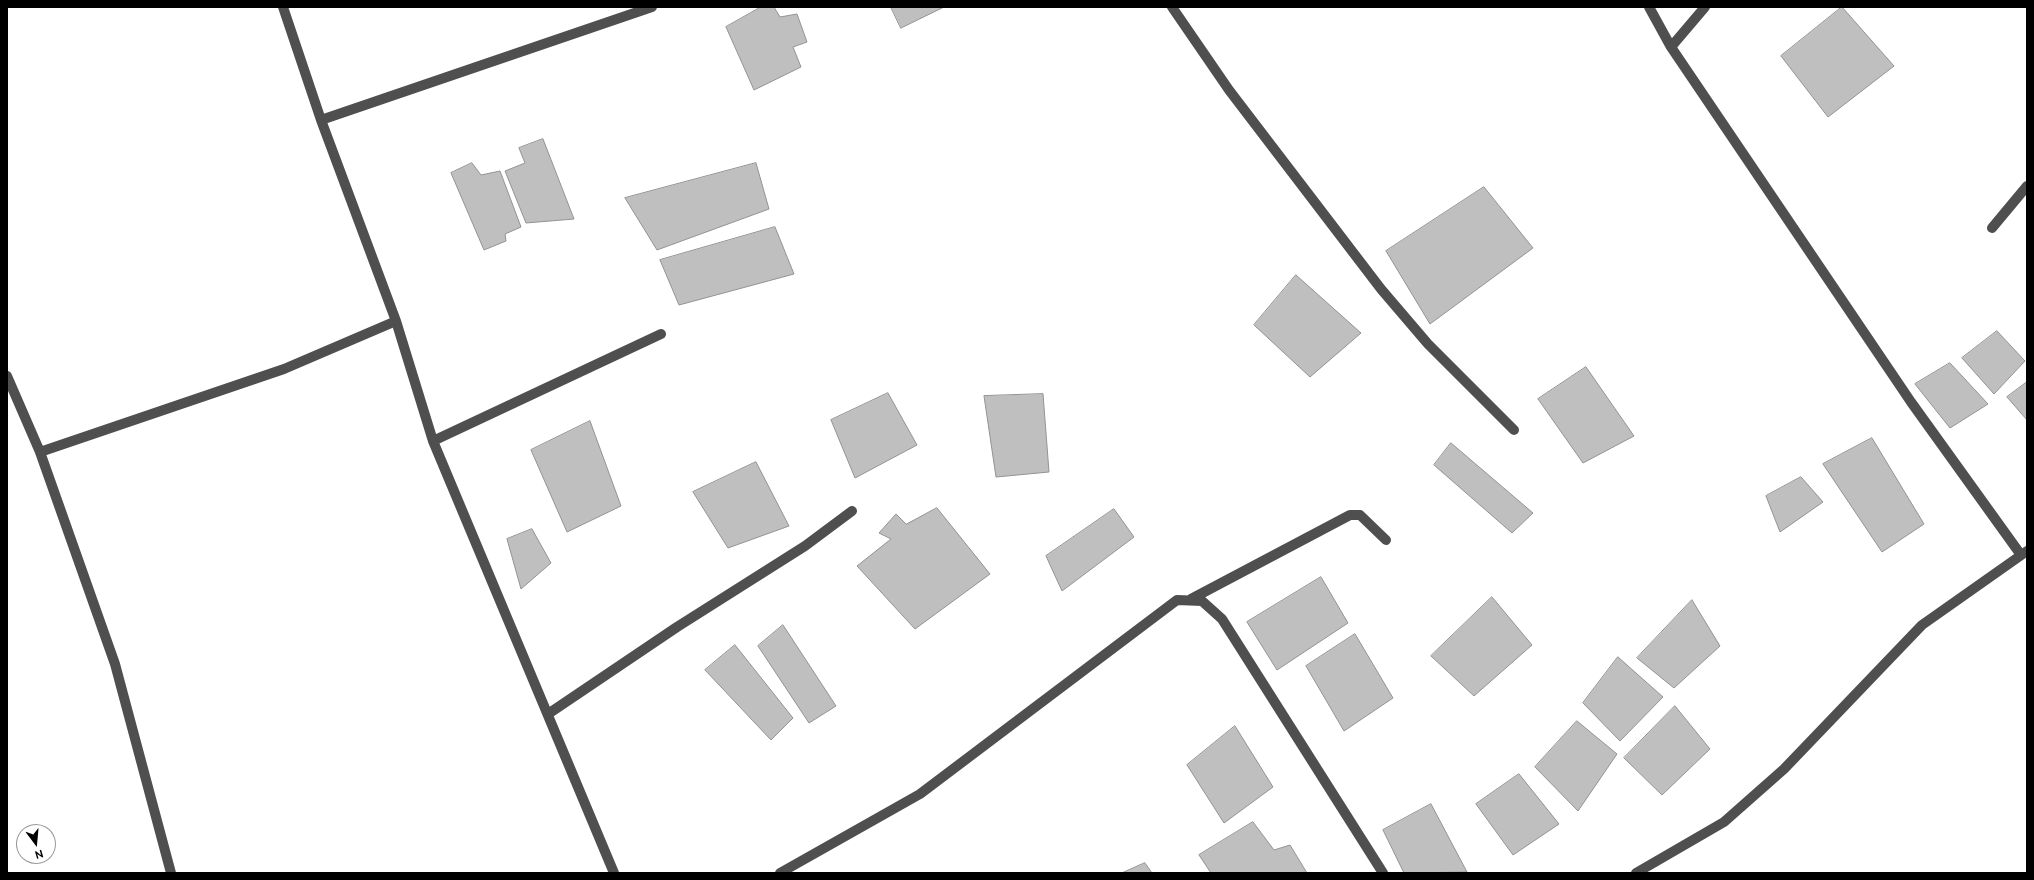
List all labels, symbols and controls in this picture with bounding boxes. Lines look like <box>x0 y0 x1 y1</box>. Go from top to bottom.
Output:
north arrow <box>16 824 56 864</box>
text: N <box>33 848 45 861</box>

